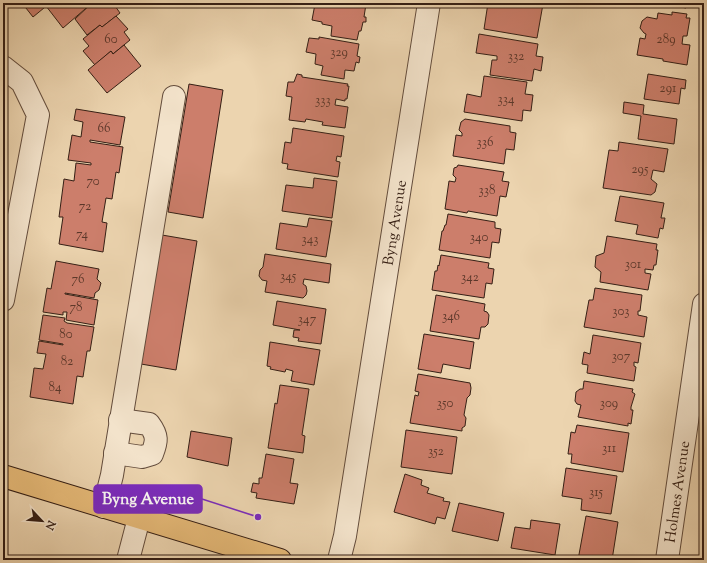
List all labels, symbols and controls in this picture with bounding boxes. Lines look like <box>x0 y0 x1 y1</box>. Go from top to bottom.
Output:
house number: 60 <box>104 31 118 49</box>
house number: 289 <box>657 31 675 49</box>
house number: 329 <box>330 44 348 62</box>
house number: 332 <box>508 48 524 66</box>
house number: 291 <box>660 80 677 98</box>
house number: 334 <box>497 91 515 109</box>
house number: 333 <box>315 92 331 110</box>
house number: 66 <box>98 120 110 138</box>
house number: 336 <box>477 134 493 152</box>
house number: 295 <box>632 161 649 179</box>
house number: 70 <box>86 173 100 191</box>
street label: Byng Avenue <box>379 179 413 267</box>
house number: 338 <box>478 182 496 200</box>
house number: 72 <box>79 198 91 216</box>
house number: 74 <box>76 226 89 244</box>
house number: 340 <box>470 229 488 247</box>
house number: 343 <box>301 231 319 249</box>
house number: 301 <box>625 256 642 274</box>
house number: 345 <box>280 268 297 286</box>
house number: 342 <box>461 269 479 287</box>
house number: 76 <box>72 271 84 289</box>
house number: 78 <box>69 299 83 317</box>
house number: 303 <box>612 303 630 321</box>
house number: 346 <box>442 308 460 326</box>
house number: 347 <box>298 311 317 329</box>
house number: 80 <box>59 326 73 344</box>
house number: 307 <box>612 348 631 366</box>
house number: 82 <box>61 353 73 371</box>
house number: 84 <box>49 379 62 397</box>
house number: 350 <box>437 395 453 413</box>
house number: 309 <box>600 395 618 413</box>
house number: 311 <box>602 440 617 458</box>
street label: Holmes Avenue <box>661 440 696 544</box>
house number: 352 <box>428 443 444 461</box>
house number: 315 <box>589 484 604 502</box>
callout: Byng Avenue <box>94 485 202 513</box>
text: Byng Avenue <box>102 489 195 512</box>
north arrow <box>22 501 62 541</box>
text: N <box>41 517 60 533</box>

